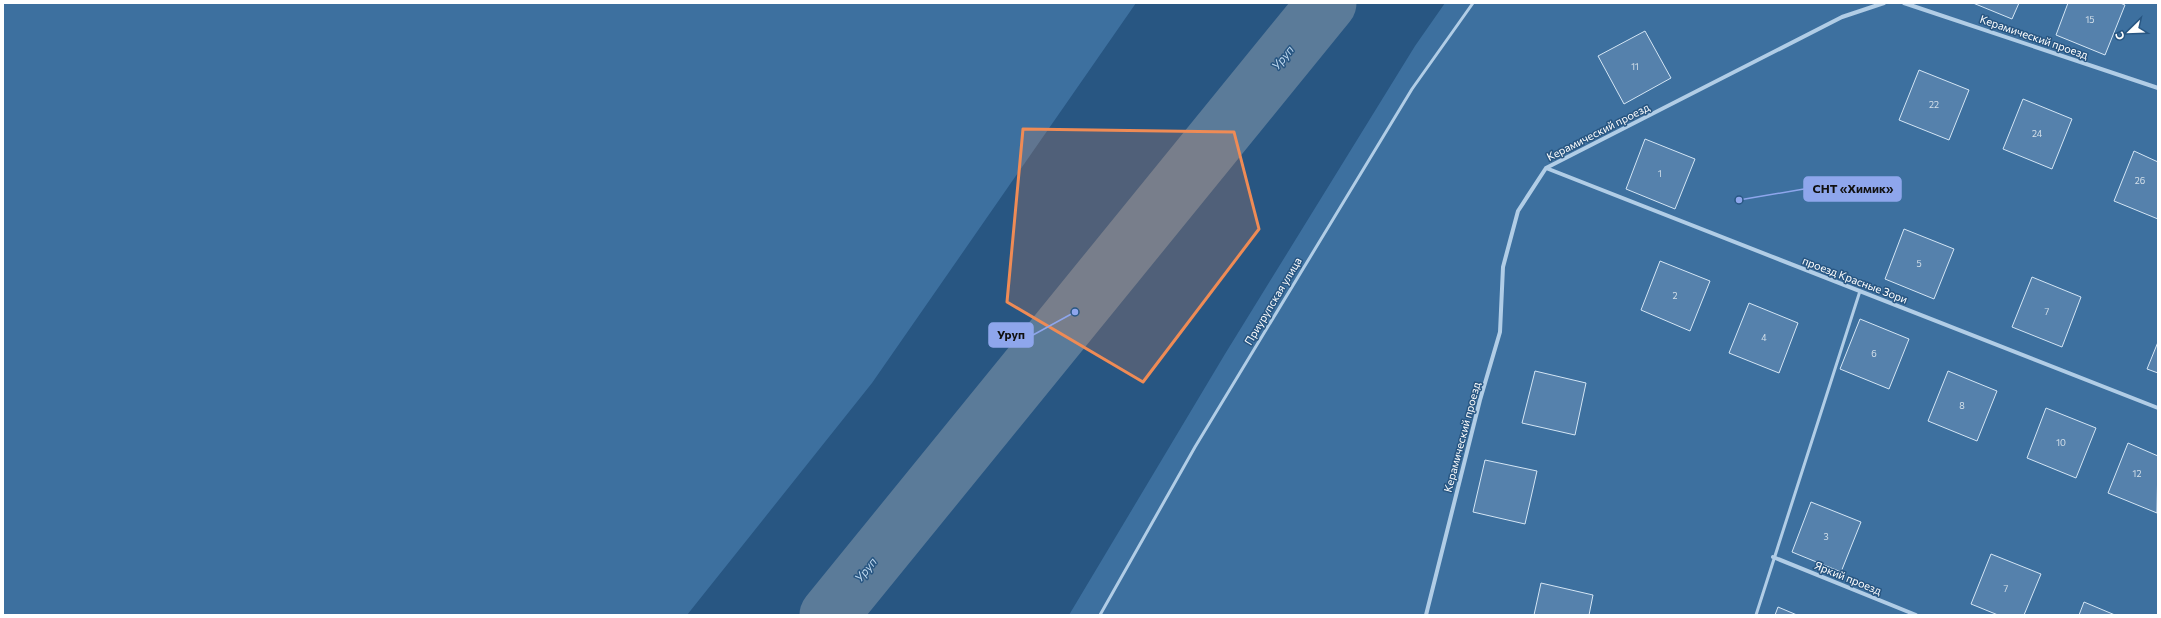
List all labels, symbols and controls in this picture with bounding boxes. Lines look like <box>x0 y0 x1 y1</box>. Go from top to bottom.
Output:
street label: Керамический проезд <box>1978 12 2091 61</box>
north arrow <box>2109 12 2149 52</box>
house number: 15 <box>2085 14 2095 25</box>
text: С <box>2112 30 2127 42</box>
water label: Уруп <box>1268 42 1296 72</box>
house number: 11 <box>1631 61 1639 72</box>
house number: 22 <box>1929 99 1939 110</box>
street label: Керамический проезд <box>1544 100 1652 163</box>
house number: 24 <box>2032 128 2043 139</box>
house number: 1 <box>1658 168 1662 179</box>
house number: 26 <box>2135 175 2145 186</box>
callout: СНТ «Химик» <box>1804 177 1901 201</box>
text: СНТ «Химик» <box>1813 181 1894 195</box>
street label: проезд Красные Зори <box>1801 253 1910 306</box>
street label: Приурупская улица <box>1241 255 1304 347</box>
house number: 5 <box>1916 258 1922 269</box>
house number: 2 <box>1673 290 1678 301</box>
house number: 7 <box>2045 306 2050 317</box>
callout: Уруп <box>989 323 1033 347</box>
text: Уруп <box>997 327 1025 341</box>
house number: 4 <box>1761 332 1767 343</box>
house number: 6 <box>1871 348 1877 359</box>
street label: Керамический проезд <box>1441 380 1483 493</box>
house number: 8 <box>1959 400 1965 411</box>
house number: 10 <box>2056 437 2066 448</box>
house number: 12 <box>2133 468 2141 479</box>
house number: 3 <box>1823 531 1829 542</box>
water label: Уруп <box>851 554 879 584</box>
street label: Яркий проезд <box>1813 558 1884 597</box>
house number: 7 <box>2004 583 2009 594</box>

